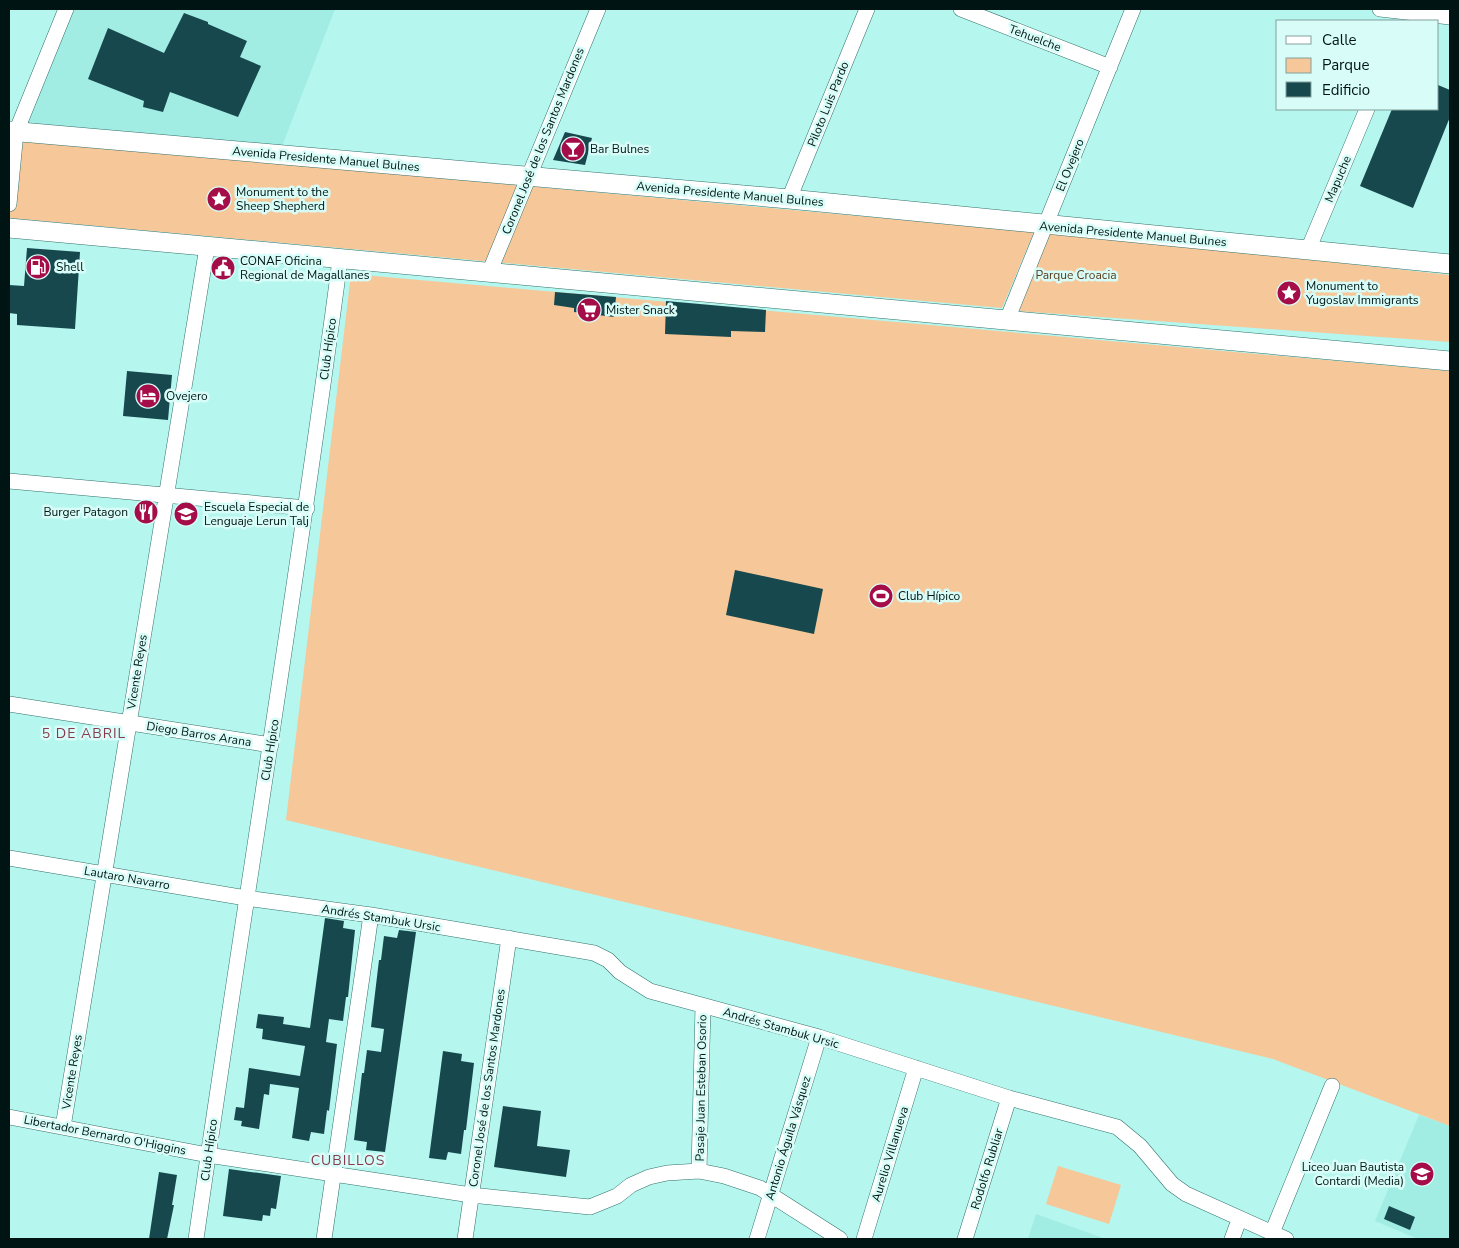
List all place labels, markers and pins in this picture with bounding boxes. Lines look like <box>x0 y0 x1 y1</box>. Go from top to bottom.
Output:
bar icon: Bar Bulnes <box>560 136 586 162</box>
place label: Bar Bulnes <box>590 141 649 157</box>
place label: Monument to the Sheep Shepherd <box>236 184 329 214</box>
place icon: Monument to the Sheep Shepherd <box>206 186 232 212</box>
place label: CONAF Oficina Regional de Magallanes <box>240 253 370 283</box>
fuel station icon: Shell <box>25 254 51 280</box>
public building icon: CONAF Oficina Regional de Magallanes <box>210 255 236 281</box>
place label: Shell <box>56 259 84 275</box>
place label: Monument to Yugoslav Immigrants <box>1305 278 1419 308</box>
place icon: Monument to Yugoslav Immigrants <box>1276 280 1302 306</box>
supermarket icon: Mister Snack <box>576 297 602 323</box>
place label: Mister Snack <box>606 302 676 318</box>
hotel icon: Ovejero <box>135 383 161 409</box>
place label: Ovejero <box>166 388 208 404</box>
restaurant icon: Burger Patagon <box>133 499 159 525</box>
place label: Escuela Especial de Lenguaje Lerun Talj <box>204 499 309 529</box>
school or university icon: Escuela Especial de Lenguaje Lerun Talj <box>173 501 199 527</box>
place label: Burger Patagon <box>43 504 128 520</box>
sports icon: Club Hípico <box>868 583 894 609</box>
place label: Club Hípico <box>898 588 961 604</box>
place label: Liceo Juan Bautista Contardi (Media) <box>1302 1159 1404 1189</box>
school or university icon: Liceo Juan Bautista Contardi (Media) <box>1409 1161 1435 1187</box>

